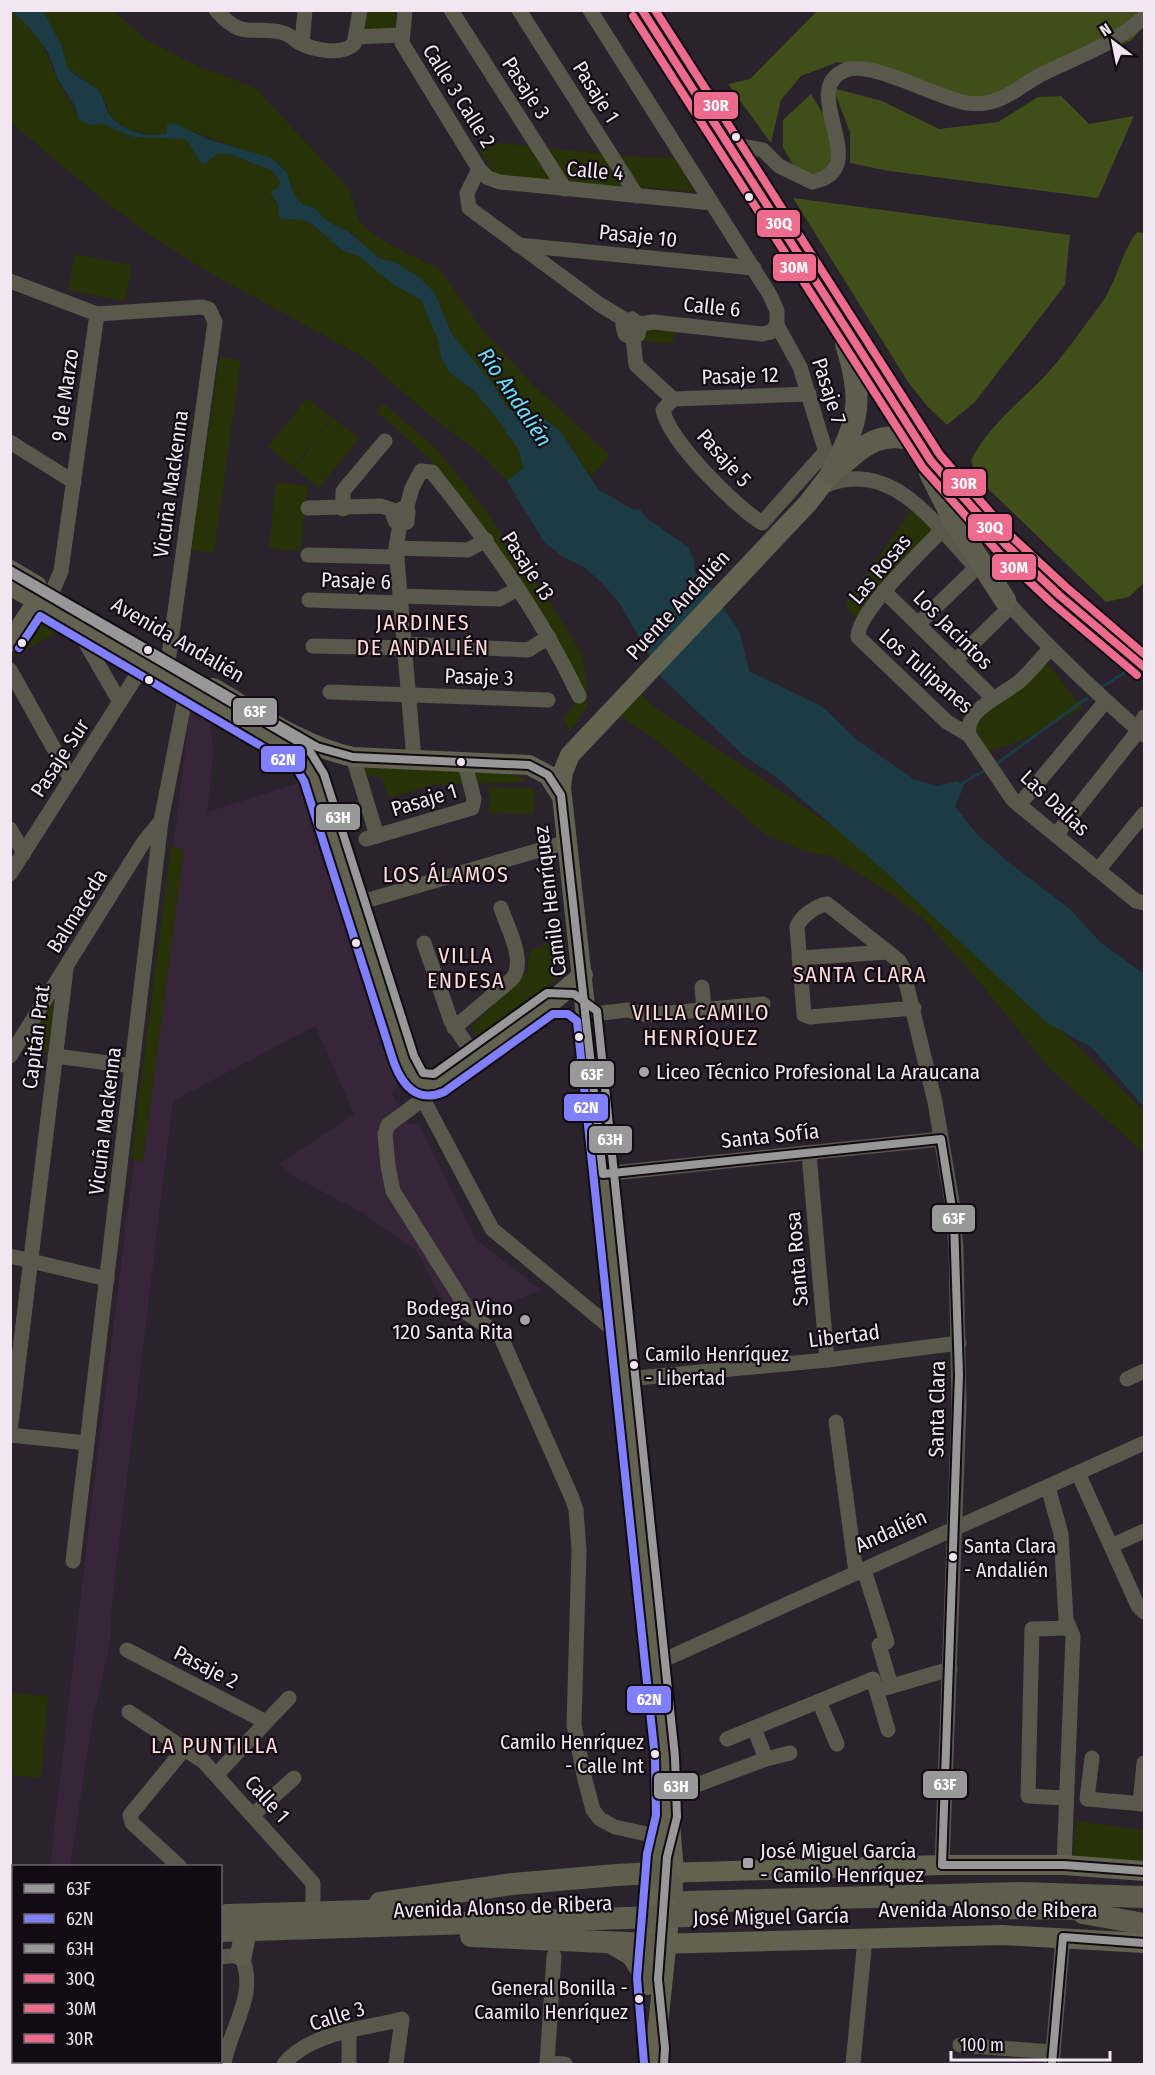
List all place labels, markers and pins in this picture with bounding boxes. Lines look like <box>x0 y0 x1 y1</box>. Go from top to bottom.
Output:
unlabelled marker <box>730 131 742 143</box>
unlabelled marker <box>743 191 755 203</box>
unlabelled marker <box>16 637 28 649</box>
unlabelled marker <box>142 644 154 656</box>
unlabelled marker <box>143 674 155 686</box>
unlabelled marker <box>455 756 467 768</box>
unlabelled marker <box>350 937 362 949</box>
unlabelled marker <box>573 1031 585 1043</box>
place label: Liceo Técnico Profesional La Araucana <box>656 1059 980 1085</box>
marker: Liceo Técnico Profesional La Araucana <box>637 1065 651 1079</box>
place label: Bodega Vino 120 Santa Rita <box>392 1295 513 1345</box>
marker: Bodega Vino 120 Santa Rita <box>518 1313 532 1327</box>
place label: Camilo Henríquez - Libertad <box>645 1342 789 1390</box>
marker: Camilo Henríquez - Libertad <box>628 1359 640 1371</box>
place label: Santa Clara - Andalién <box>964 1534 1056 1582</box>
marker: Santa Clara - Andalién <box>947 1551 959 1563</box>
place label: Camilo Henríquez - Calle Int <box>500 1730 644 1778</box>
marker: Camilo Henríquez - Calle Int <box>649 1748 661 1760</box>
place label: José Miguel García - Camilo Henríquez <box>760 1838 924 1888</box>
marker: José Miguel García - Camilo Henríquez <box>741 1856 755 1870</box>
place label: General Bonilla - Caamilo Henríquez <box>474 1976 628 2024</box>
marker: General Bonilla - Caamilo Henríquez <box>633 1993 645 2005</box>

